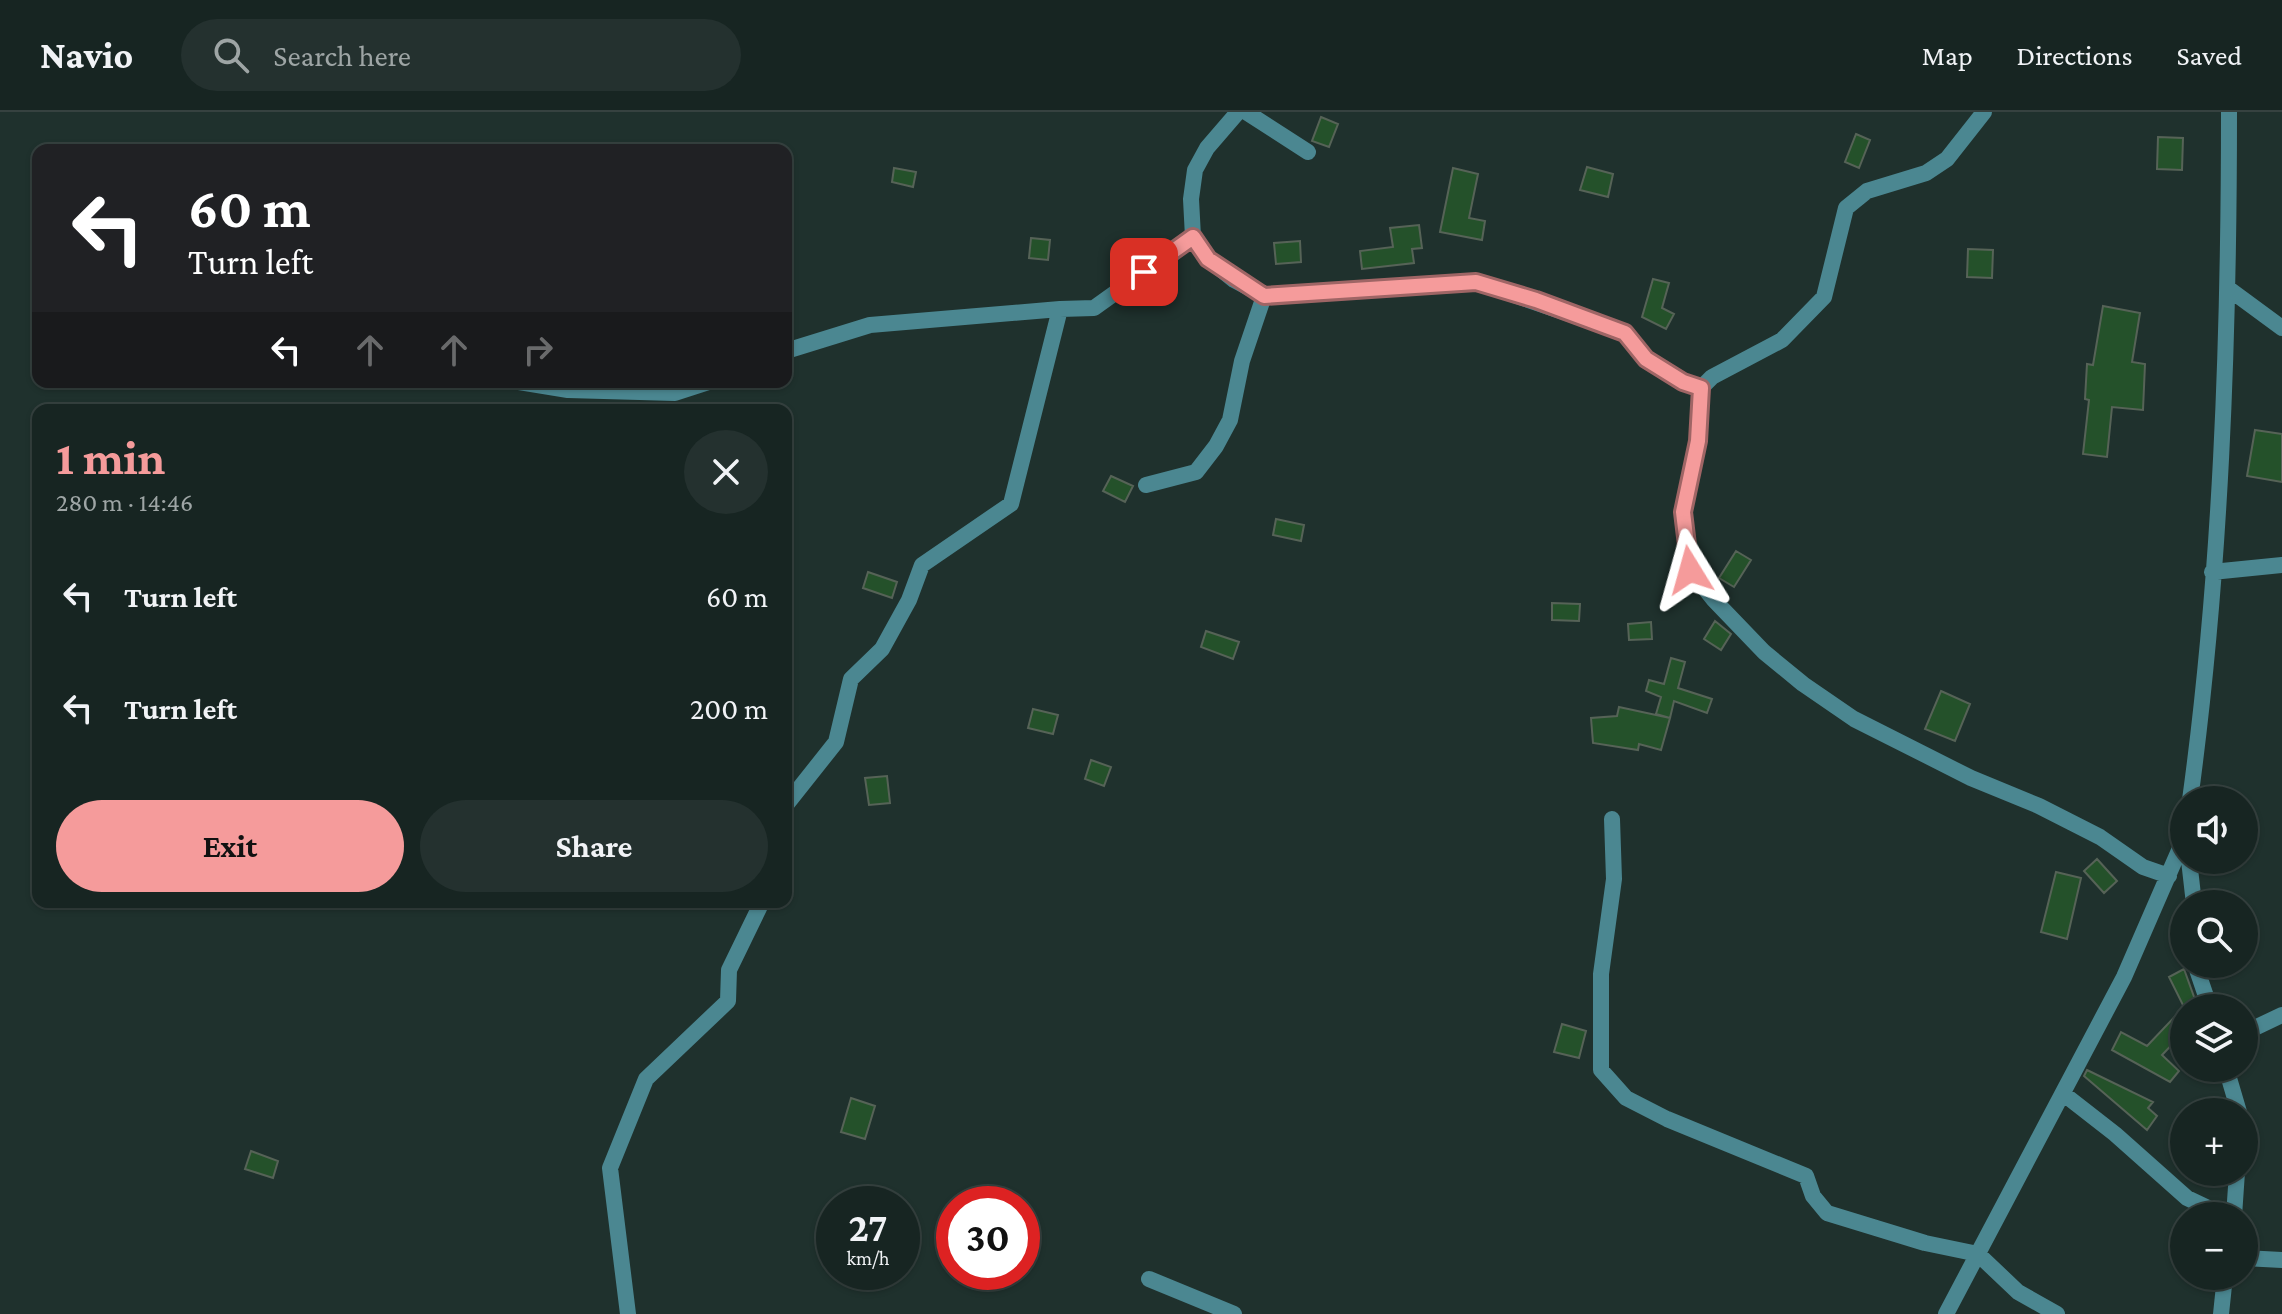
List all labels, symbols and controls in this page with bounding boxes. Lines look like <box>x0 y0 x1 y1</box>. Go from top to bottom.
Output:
search box <box>181 19 741 91</box>
icon: search <box>209 33 253 77</box>
text: Navio <box>40 34 133 76</box>
text: Search here <box>273 39 411 72</box>
text: Map <box>1922 40 1973 71</box>
text: Directions <box>2017 40 2132 71</box>
text: Saved <box>2176 40 2242 71</box>
icon: left <box>56 176 160 280</box>
text: 60 m <box>188 177 311 239</box>
pin <box>1110 238 1178 306</box>
text: Turn left <box>188 242 313 282</box>
icon: arrive <box>1122 250 1166 294</box>
icon: left <box>264 328 308 372</box>
icon: ahead <box>348 328 392 372</box>
icon: ahead <box>432 328 476 372</box>
icon: right <box>516 328 560 372</box>
button: close <box>684 430 768 514</box>
text: 1 min <box>56 431 165 484</box>
text: 280 m · 14:46 <box>56 488 193 517</box>
position arrow <box>1648 528 1732 612</box>
icon: left <box>56 574 100 618</box>
text: Turn left <box>124 580 237 613</box>
text: 60 m <box>706 580 768 613</box>
icon: left <box>56 686 100 730</box>
text: Turn left <box>124 692 237 725</box>
text: 200 m <box>690 692 768 725</box>
map controls <box>2170 786 2258 1290</box>
button: sound <box>2170 786 2258 874</box>
button: Exit <box>56 800 404 892</box>
button: Share <box>420 800 768 892</box>
button: search <box>2170 890 2258 978</box>
button: layers <box>2170 994 2258 1082</box>
button: + <box>2170 1098 2258 1186</box>
speed limit sign: 30 <box>936 1186 1040 1290</box>
button: − <box>2170 1202 2258 1290</box>
text: 27 <box>849 1205 887 1250</box>
text: km/h <box>846 1247 890 1269</box>

